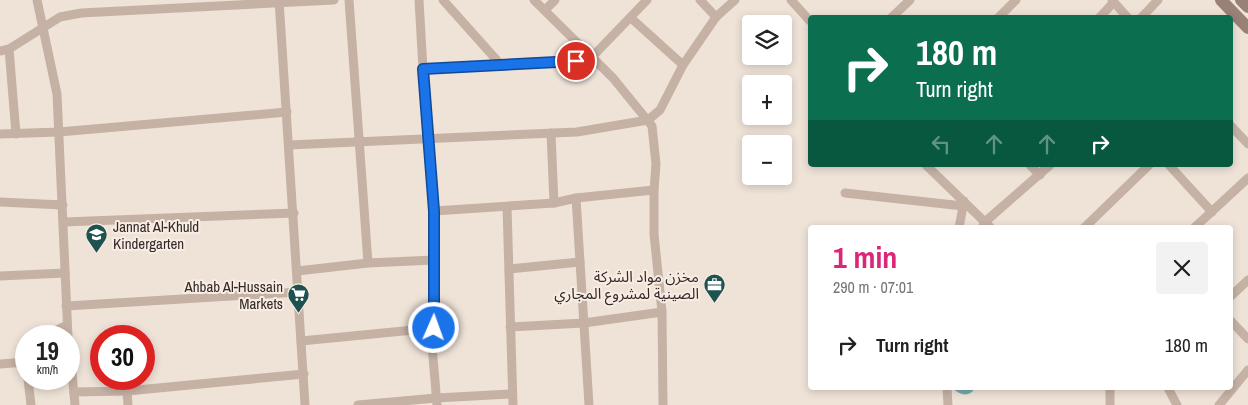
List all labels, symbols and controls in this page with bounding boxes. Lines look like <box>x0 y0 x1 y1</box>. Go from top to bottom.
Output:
map controls <box>742 15 792 185</box>
button: layers <box>742 15 792 65</box>
text: 180 m <box>916 29 997 76</box>
icon: right <box>833 35 898 100</box>
pin <box>555 40 597 82</box>
icon: arrive <box>562 47 590 75</box>
text: Turn right <box>916 74 993 104</box>
button: + <box>742 75 792 125</box>
icon: left <box>927 130 955 158</box>
icon: ahead <box>980 130 1008 158</box>
icon: ahead <box>1033 130 1061 158</box>
icon: right <box>1086 130 1114 158</box>
button: − <box>742 135 792 185</box>
place label: Jannat Al-Khuld Kindergarten <box>113 216 199 254</box>
school or university icon: Jannat Al-Khuld Kindergarten <box>85 223 109 254</box>
text: 1 min <box>833 237 897 277</box>
button: close <box>1156 242 1208 294</box>
place label: مخزن مواد الشركة الصينية لمشروع المجاري <box>554 266 699 306</box>
office icon: مخزن مواد الشركة الصينية لمشروع المجاري <box>703 273 727 304</box>
place label: Ahbab Al-Hussain Markets <box>184 276 283 314</box>
text: 290 m · 07:01 <box>833 276 913 298</box>
supermarket icon: Ahbab Al-Hussain Markets <box>287 283 311 314</box>
position arrow <box>407 301 459 353</box>
speed limit sign: 30 <box>90 325 155 390</box>
icon: right <box>833 331 861 359</box>
text: Turn right <box>876 332 948 358</box>
text: 180 m <box>1165 332 1208 358</box>
text: 19 <box>36 334 59 368</box>
text: km/h <box>37 362 58 378</box>

